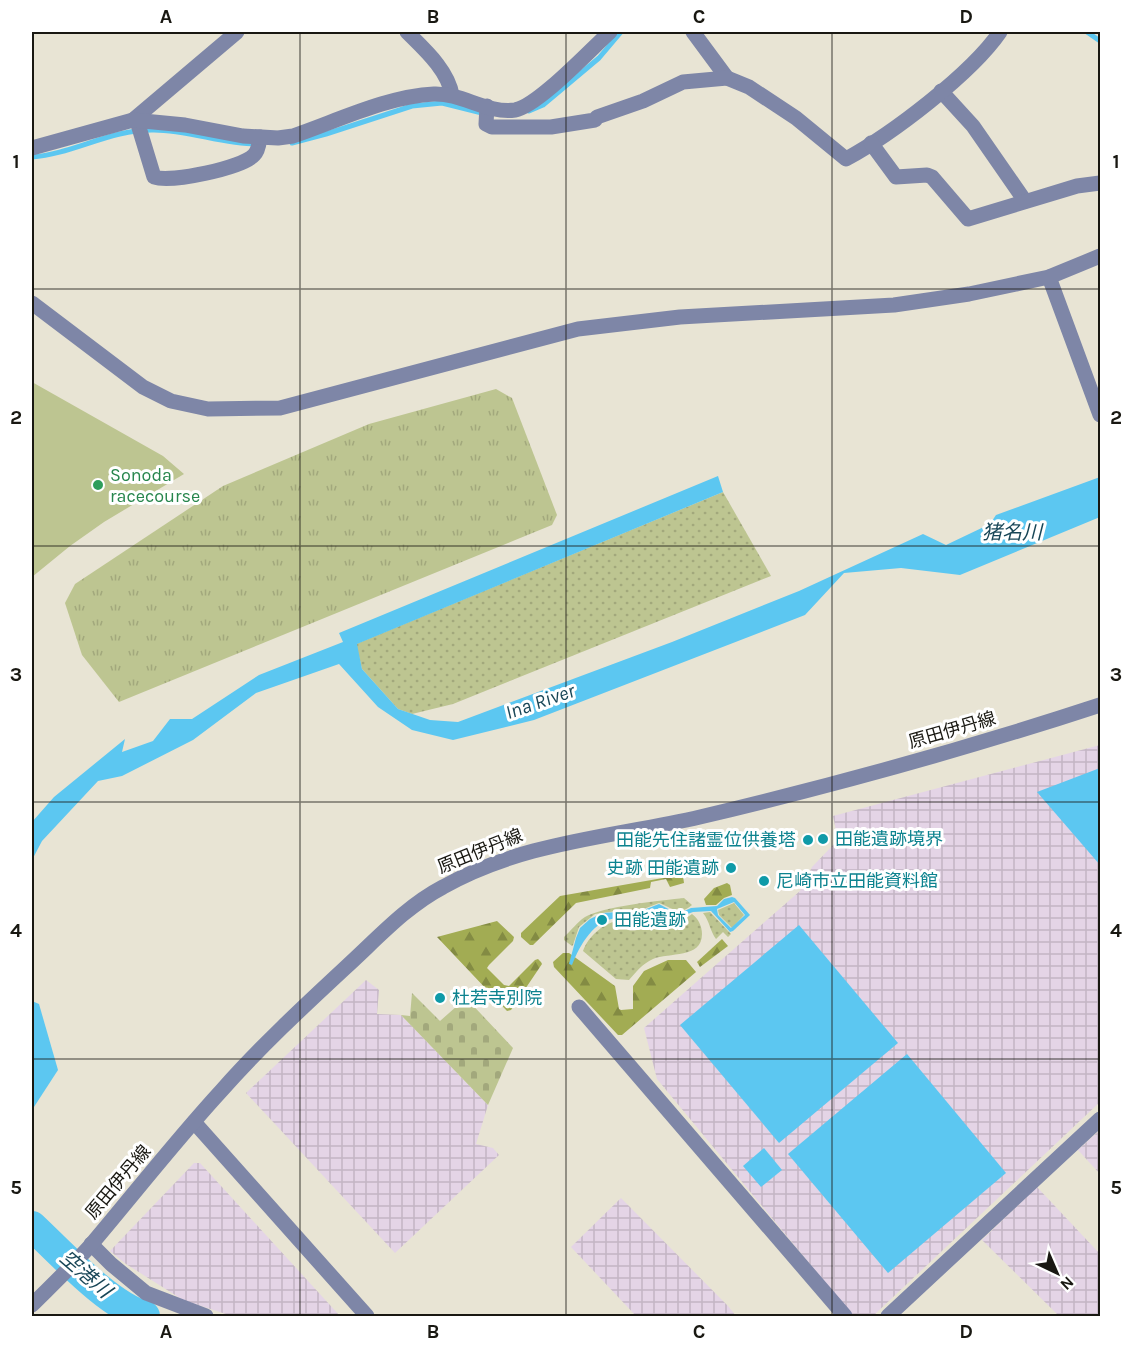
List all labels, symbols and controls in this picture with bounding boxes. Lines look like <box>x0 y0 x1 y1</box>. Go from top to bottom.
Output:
text: A <box>160 5 173 28</box>
text: B <box>427 5 439 28</box>
text: C <box>693 5 705 28</box>
text: D <box>959 5 973 28</box>
text: 1 <box>12 150 20 173</box>
text: 1 <box>1112 150 1120 173</box>
text: 2 <box>10 406 22 429</box>
text: 2 <box>1110 406 1122 429</box>
place label: Sonoda racecourse <box>110 464 200 507</box>
marker: Sonoda racecourse <box>91 478 105 492</box>
water label: 猪名川 <box>982 521 1044 544</box>
text: 3 <box>10 663 22 686</box>
text: 3 <box>1110 663 1122 686</box>
water label: Ina River <box>502 679 579 724</box>
street label: 原田伊丹線 <box>906 707 998 753</box>
street label: 原田伊丹線 <box>434 824 526 878</box>
place label: 田能遺跡境界 <box>835 828 943 850</box>
place label: 田能先住諸霊位供養塔 <box>616 829 796 851</box>
marker: 田能遺跡境界 <box>816 832 830 846</box>
marker: 田能先住諸霊位供養塔 <box>801 833 815 847</box>
place label: 史跡 田能遺跡 <box>607 857 719 879</box>
marker: 史跡 田能遺跡 <box>724 861 738 875</box>
place label: 尼崎市立田能資料館 <box>776 870 938 892</box>
marker: 尼崎市立田能資料館 <box>757 874 771 888</box>
place label: 田能遺跡 <box>614 909 686 931</box>
marker: 田能遺跡 <box>595 913 609 927</box>
text: 4 <box>10 919 22 942</box>
text: 4 <box>1110 919 1122 942</box>
place label: 杜若寺別院 <box>452 987 542 1009</box>
marker: 杜若寺別院 <box>433 991 447 1005</box>
street label: 原田伊丹線 <box>81 1140 155 1224</box>
text: 5 <box>10 1176 22 1199</box>
text: 5 <box>1110 1176 1122 1199</box>
north arrow <box>1027 1243 1087 1303</box>
water label: 空港川 <box>55 1246 117 1304</box>
text: N <box>1056 1273 1078 1294</box>
text: A <box>160 1320 173 1343</box>
text: B <box>427 1320 439 1343</box>
text: C <box>693 1320 705 1343</box>
text: D <box>959 1320 973 1343</box>

